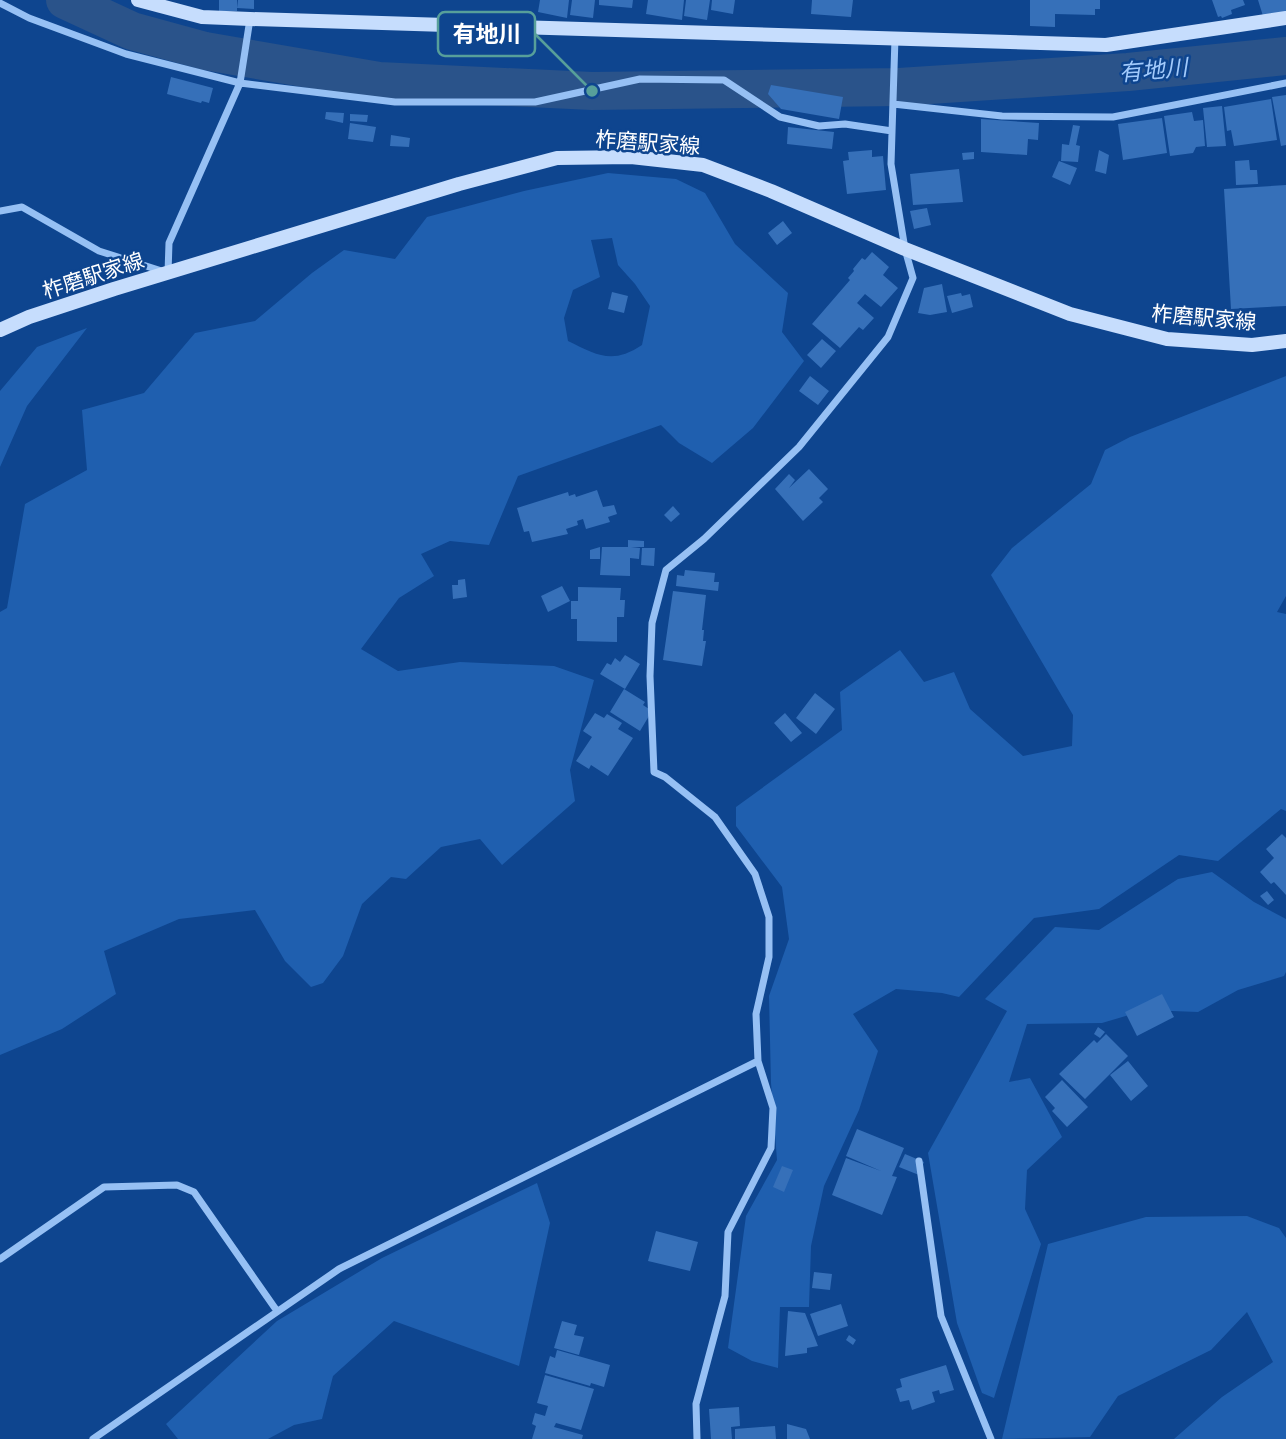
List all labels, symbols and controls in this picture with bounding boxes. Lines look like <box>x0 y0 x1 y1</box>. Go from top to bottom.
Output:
callout: 有地川 <box>438 12 535 56</box>
text: 有地川 <box>453 19 522 47</box>
water label: 有地川 <box>1117 52 1192 86</box>
street label: 柞磨駅家線 <box>595 125 701 159</box>
street label: 柞磨駅家線 <box>39 246 147 304</box>
street label: 柞磨駅家線 <box>1151 299 1257 335</box>

